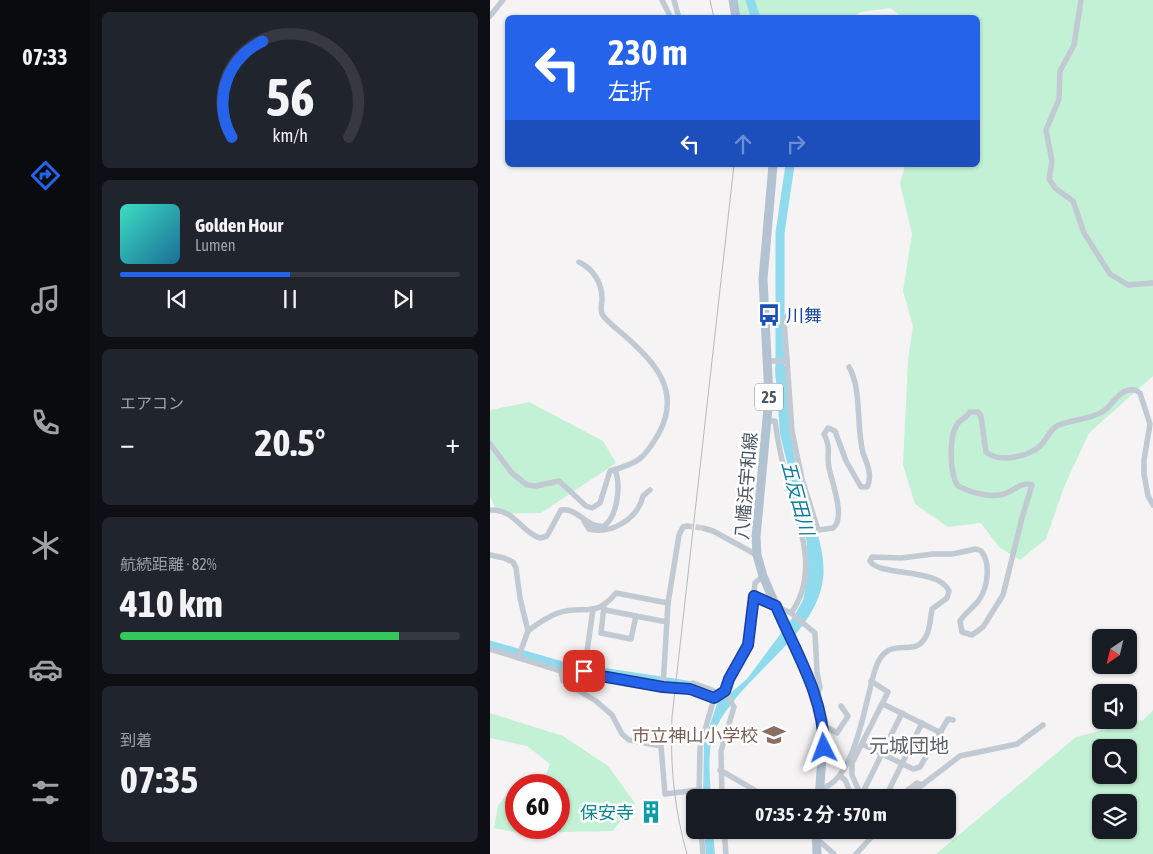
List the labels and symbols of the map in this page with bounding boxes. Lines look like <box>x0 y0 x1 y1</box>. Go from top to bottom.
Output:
bus stop icon: 川舞 <box>756 302 782 328</box>
place label: 川舞 <box>786 305 822 326</box>
road number: 25 <box>755 384 783 411</box>
street label: 八幡浜宇和線 <box>731 431 761 541</box>
water label: 五反田川 <box>778 458 819 539</box>
north arrow <box>1092 629 1138 674</box>
pin <box>563 650 605 692</box>
position arrow <box>797 721 849 773</box>
school or university icon: 市立神山小学校 <box>761 722 787 748</box>
place label: 市立神山小学校 <box>632 725 758 746</box>
district label: 元城団地 <box>869 734 949 757</box>
speed limit sign: 60 <box>505 774 570 839</box>
building icon: 保安寺 <box>638 799 664 825</box>
place label: 保安寺 <box>580 802 634 823</box>

